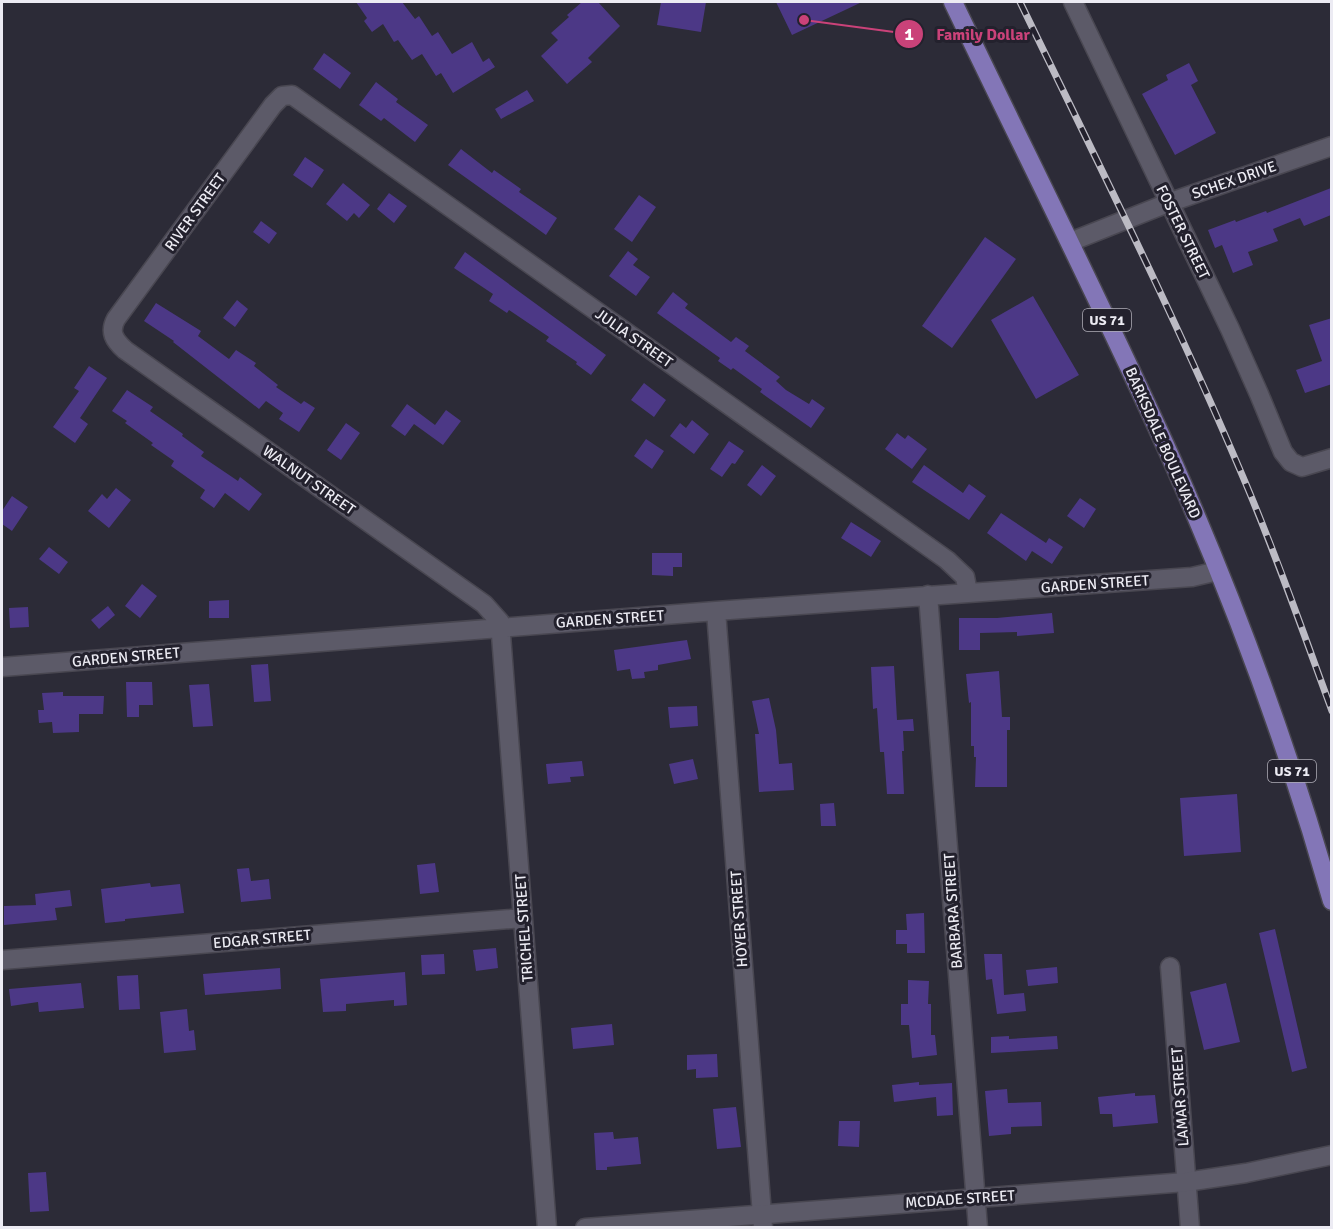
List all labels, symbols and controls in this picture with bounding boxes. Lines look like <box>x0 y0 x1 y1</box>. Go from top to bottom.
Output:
callout: Family Dollar <box>894 17 1041 51</box>
text: 1 <box>904 23 914 45</box>
text: Family Dollar <box>936 25 1030 45</box>
street label: SCHEX DRIVE <box>1189 157 1279 203</box>
street label: RIVER STREET <box>161 169 230 254</box>
street label: FOSTER STREET <box>1152 182 1214 283</box>
street label: JULIA STREET <box>592 305 677 372</box>
road number: US 71 <box>1083 309 1131 331</box>
street label: BARKSDALE BOULEVARD <box>1122 365 1204 521</box>
street label: WALNUT STREET <box>259 441 359 519</box>
street label: GARDEN STREET <box>1040 571 1150 597</box>
street label: GARDEN STREET <box>555 606 665 632</box>
street label: GARDEN STREET <box>71 643 181 671</box>
road number: US 71 <box>1268 760 1316 782</box>
street label: BARBARA STREET <box>940 852 966 969</box>
street label: HOYER STREET <box>727 870 751 968</box>
street label: TRICHEL STREET <box>511 873 537 983</box>
street label: EDGAR STREET <box>212 926 312 952</box>
street label: LAMAR STREET <box>1168 1046 1192 1147</box>
street label: MCDADE STREET <box>904 1186 1016 1212</box>

